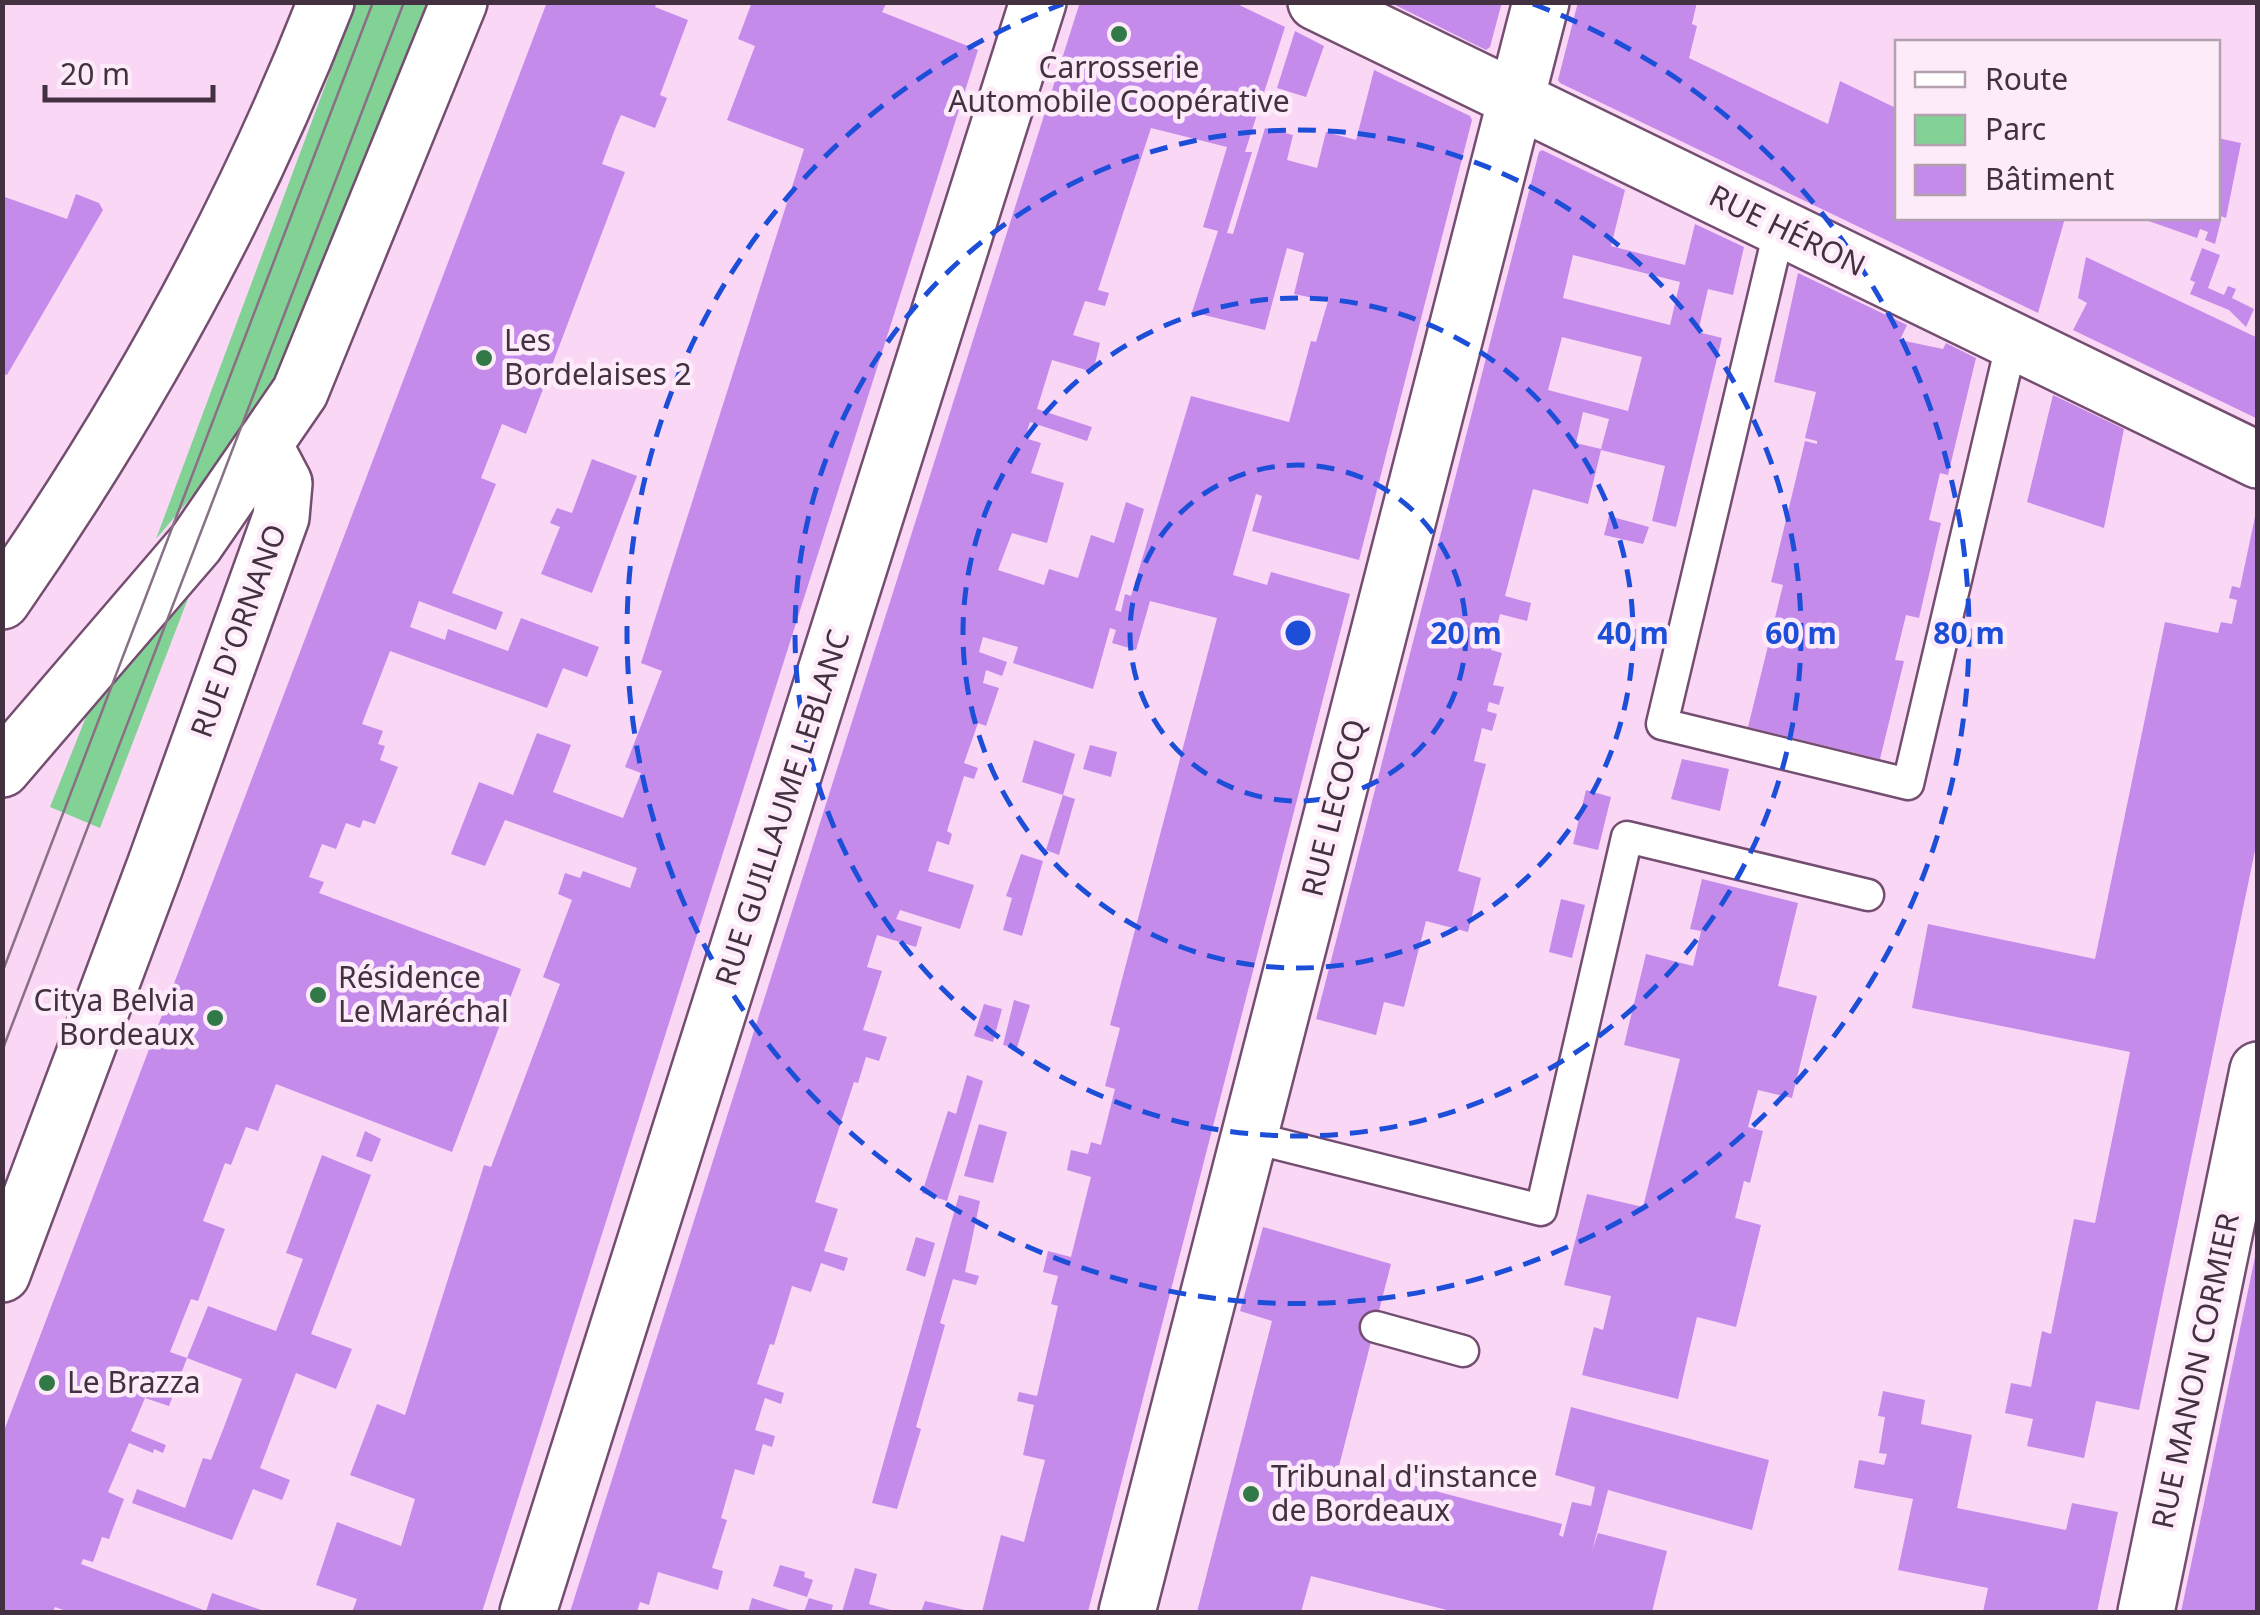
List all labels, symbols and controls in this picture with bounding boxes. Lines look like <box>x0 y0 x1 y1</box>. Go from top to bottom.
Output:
marker: Carrosserie Automobile Coopérative <box>1108 23 1130 45</box>
scale bar <box>45 40 212 102</box>
legend <box>1895 40 2220 220</box>
place label: Carrosserie Automobile Coopérative <box>948 46 1290 121</box>
text: 20 m <box>60 53 130 94</box>
text: Route <box>1985 58 2068 99</box>
text: Parc <box>1985 108 2046 149</box>
text: Bâtiment <box>1985 158 2114 199</box>
street label: RUE HÉRON <box>1703 174 1873 285</box>
place label: Les Bordelaises 2 <box>504 319 692 394</box>
marker: Les Bordelaises 2 <box>473 347 495 369</box>
street label: RUE D'ORNANO <box>180 518 295 743</box>
text: 20 m <box>1430 612 1502 653</box>
text: 40 m <box>1597 612 1669 653</box>
text: 60 m <box>1765 612 1837 653</box>
text: 80 m <box>1933 612 2005 653</box>
centre of rings <box>1280 615 1316 651</box>
street label: RUE GUILLAUME LEBLANC <box>705 624 859 991</box>
street label: RUE LECOCQ <box>1291 715 1374 900</box>
place label: Résidence Le Maréchal <box>338 956 509 1031</box>
place label: Citya Belvia Bordeaux <box>34 979 195 1054</box>
marker: Résidence Le Maréchal <box>307 984 329 1006</box>
marker: Citya Belvia Bordeaux <box>204 1007 226 1029</box>
street label: RUE MANON CORMIER <box>2141 1209 2248 1532</box>
place label: Le Brazza <box>67 1361 201 1402</box>
marker: Le Brazza <box>36 1372 58 1394</box>
place label: Tribunal d'instance de Bordeaux <box>1271 1455 1538 1530</box>
marker: Tribunal d'instance de Bordeaux <box>1240 1483 1262 1505</box>

